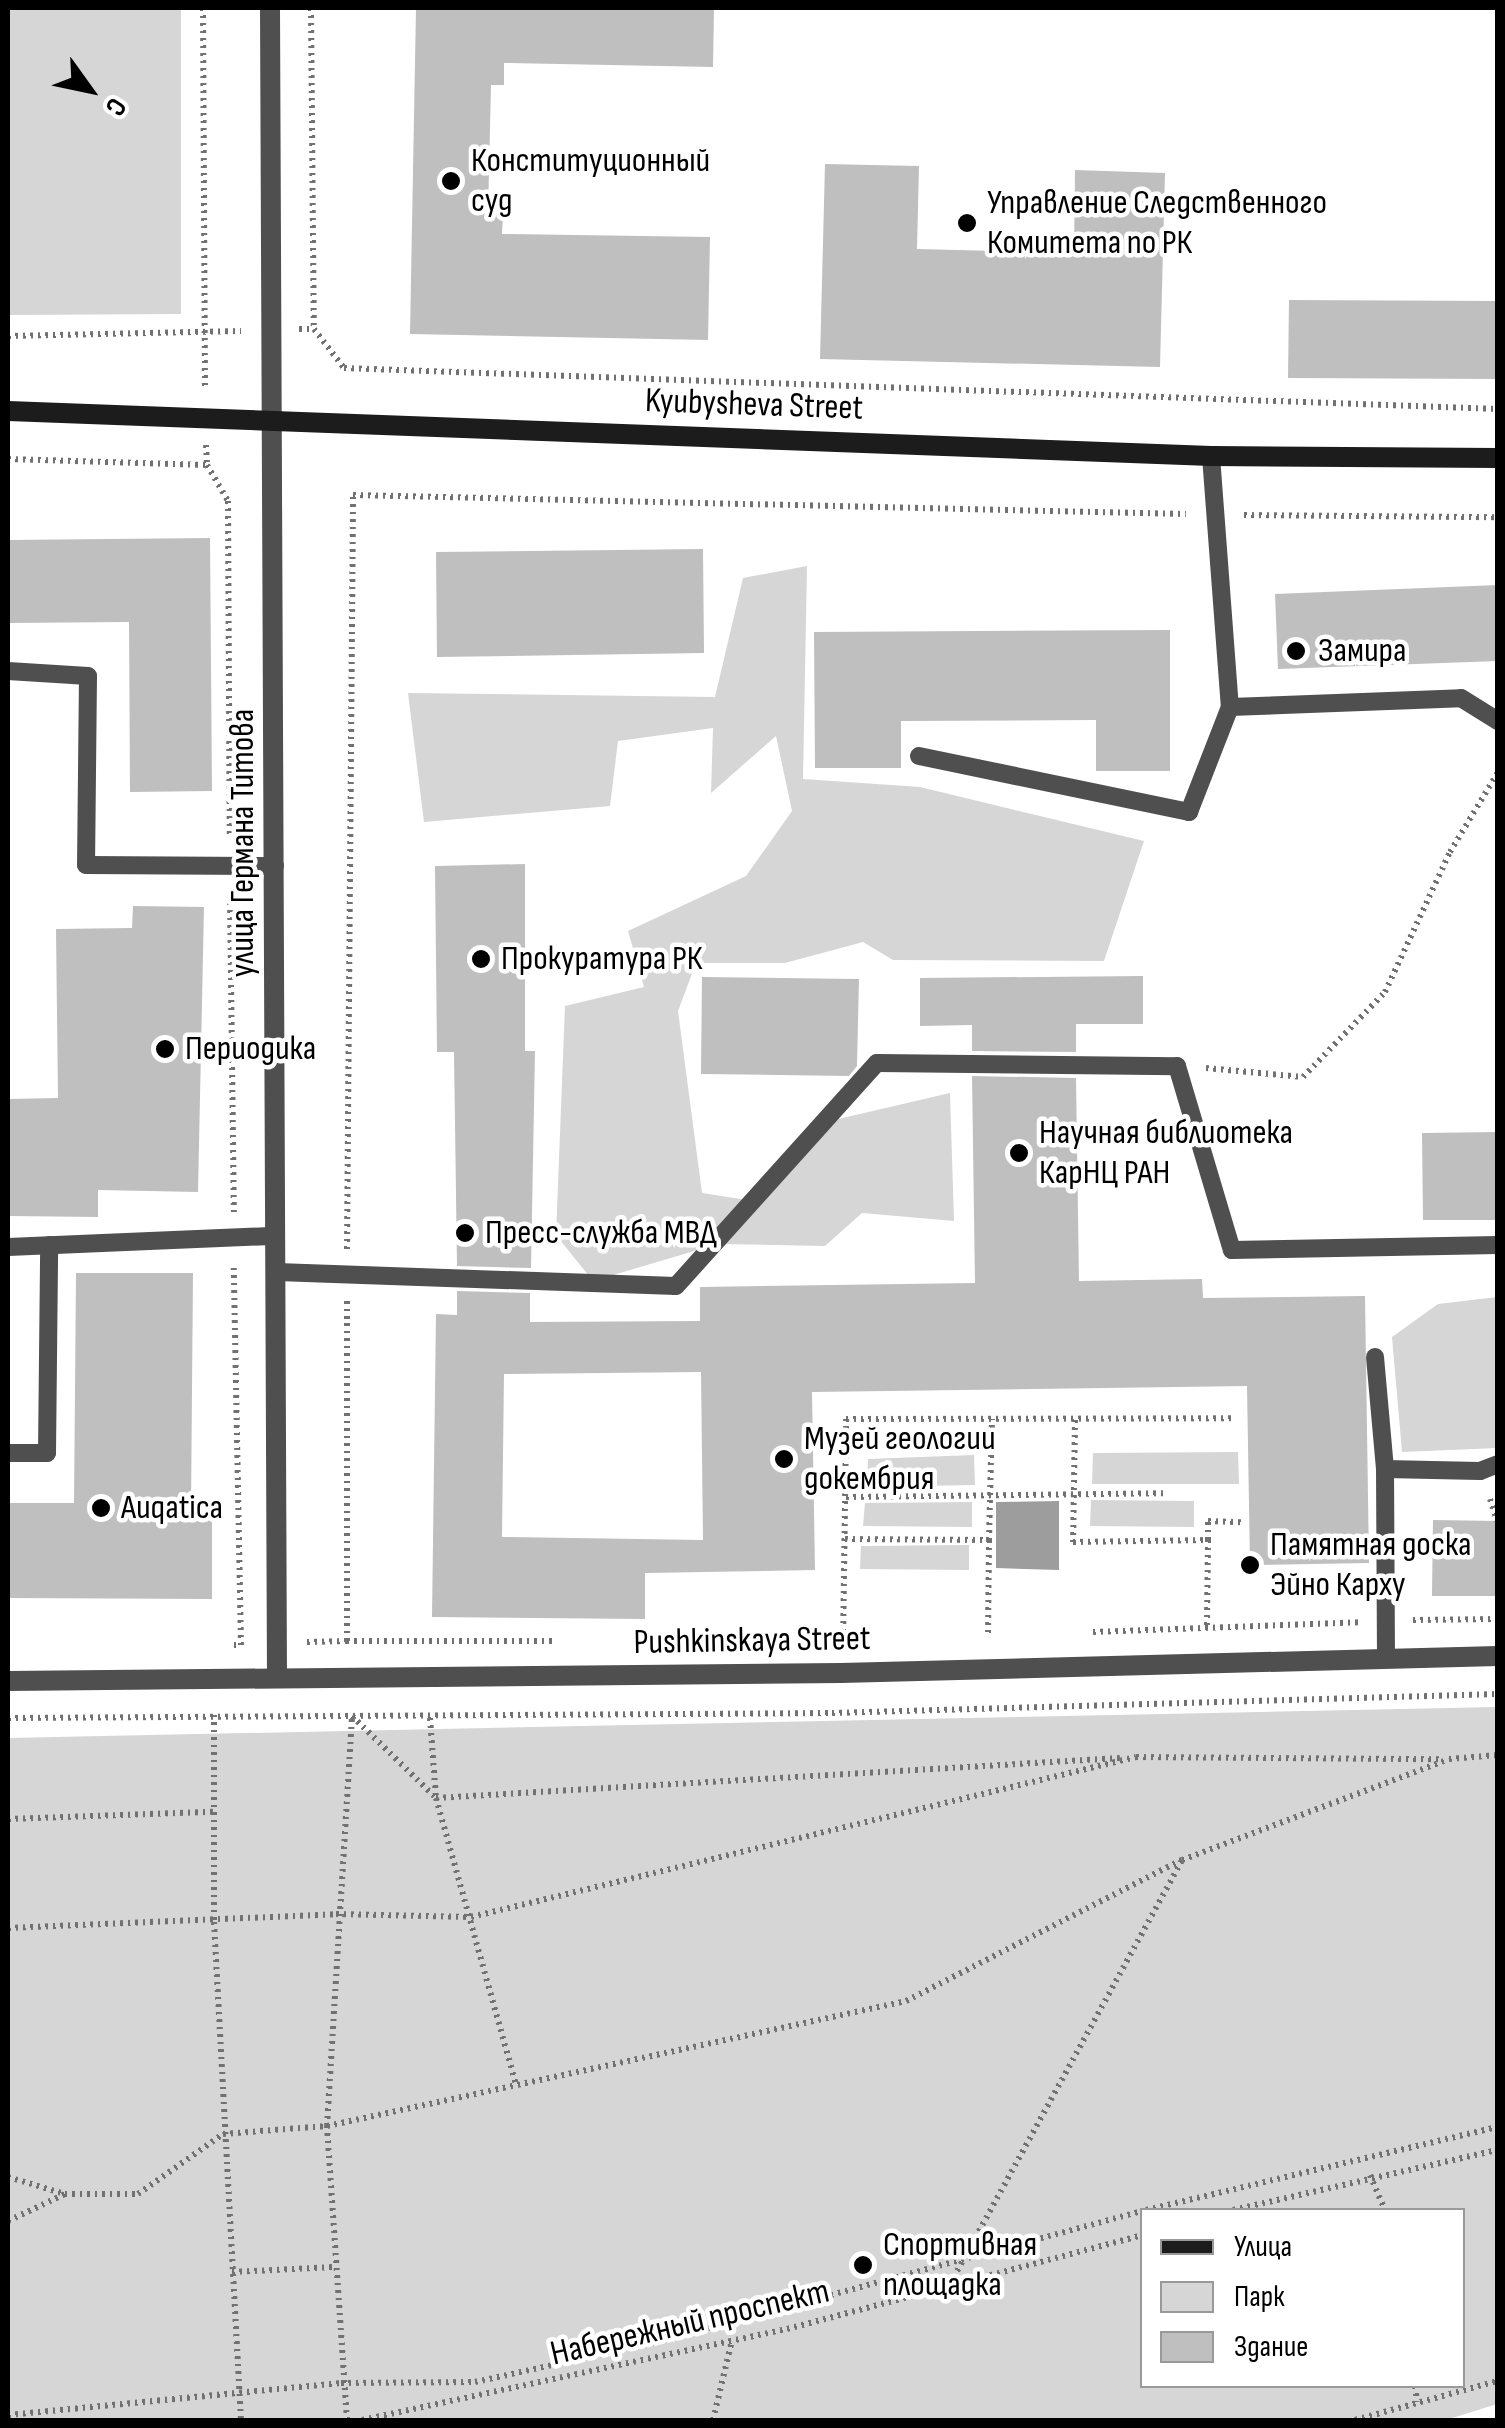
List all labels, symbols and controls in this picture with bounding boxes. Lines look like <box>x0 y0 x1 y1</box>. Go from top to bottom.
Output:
north arrow <box>40 40 140 140</box>
text: С <box>98 92 133 122</box>
place label: Конституционный суд <box>471 140 710 222</box>
marker: Конституционный суд <box>440 170 462 192</box>
place label: Управление Следственного Комитета по РК <box>987 182 1327 264</box>
marker: Управление Следственного Комитета по РК <box>956 212 978 234</box>
street label: Kyubysheva Street <box>644 380 864 430</box>
place label: Замира <box>1318 630 1407 672</box>
marker: Замира <box>1283 638 1309 664</box>
street label: улица Германа Титова <box>222 709 264 977</box>
place label: Прокуратура РК <box>501 938 702 980</box>
marker: Прокуратура РК <box>470 948 492 970</box>
place label: Периодика <box>185 1028 316 1070</box>
marker: Периодика <box>154 1038 176 1060</box>
place label: Научная библиотека КарНЦ РАН <box>1039 1112 1293 1194</box>
marker: Научная библиотека КарНЦ РАН <box>1008 1142 1030 1164</box>
place label: Пресс-служба МВД <box>485 1212 717 1254</box>
marker: Пресс-служба МВД <box>454 1222 476 1244</box>
place label: Музей геологии докембрия <box>804 1418 996 1500</box>
marker: Музей геологии докембрия <box>773 1448 795 1470</box>
place label: Auqatica <box>121 1487 223 1529</box>
marker: Auqatica <box>90 1497 112 1519</box>
place label: Памятная доска Эйно Карху <box>1270 1524 1471 1606</box>
marker: Памятная доска Эйно Карху <box>1239 1554 1261 1576</box>
street label: Pushkinskaya Street <box>633 1618 871 1664</box>
legend <box>1140 2208 1465 2388</box>
place label: Спортивная площадка <box>883 2224 1037 2306</box>
text: Улица <box>1234 2229 1292 2265</box>
marker: Спортивная площадка <box>852 2254 874 2276</box>
street label: Набережный проспект <box>547 2271 833 2375</box>
text: Парк <box>1234 2279 1285 2315</box>
text: Здание <box>1234 2329 1308 2365</box>

